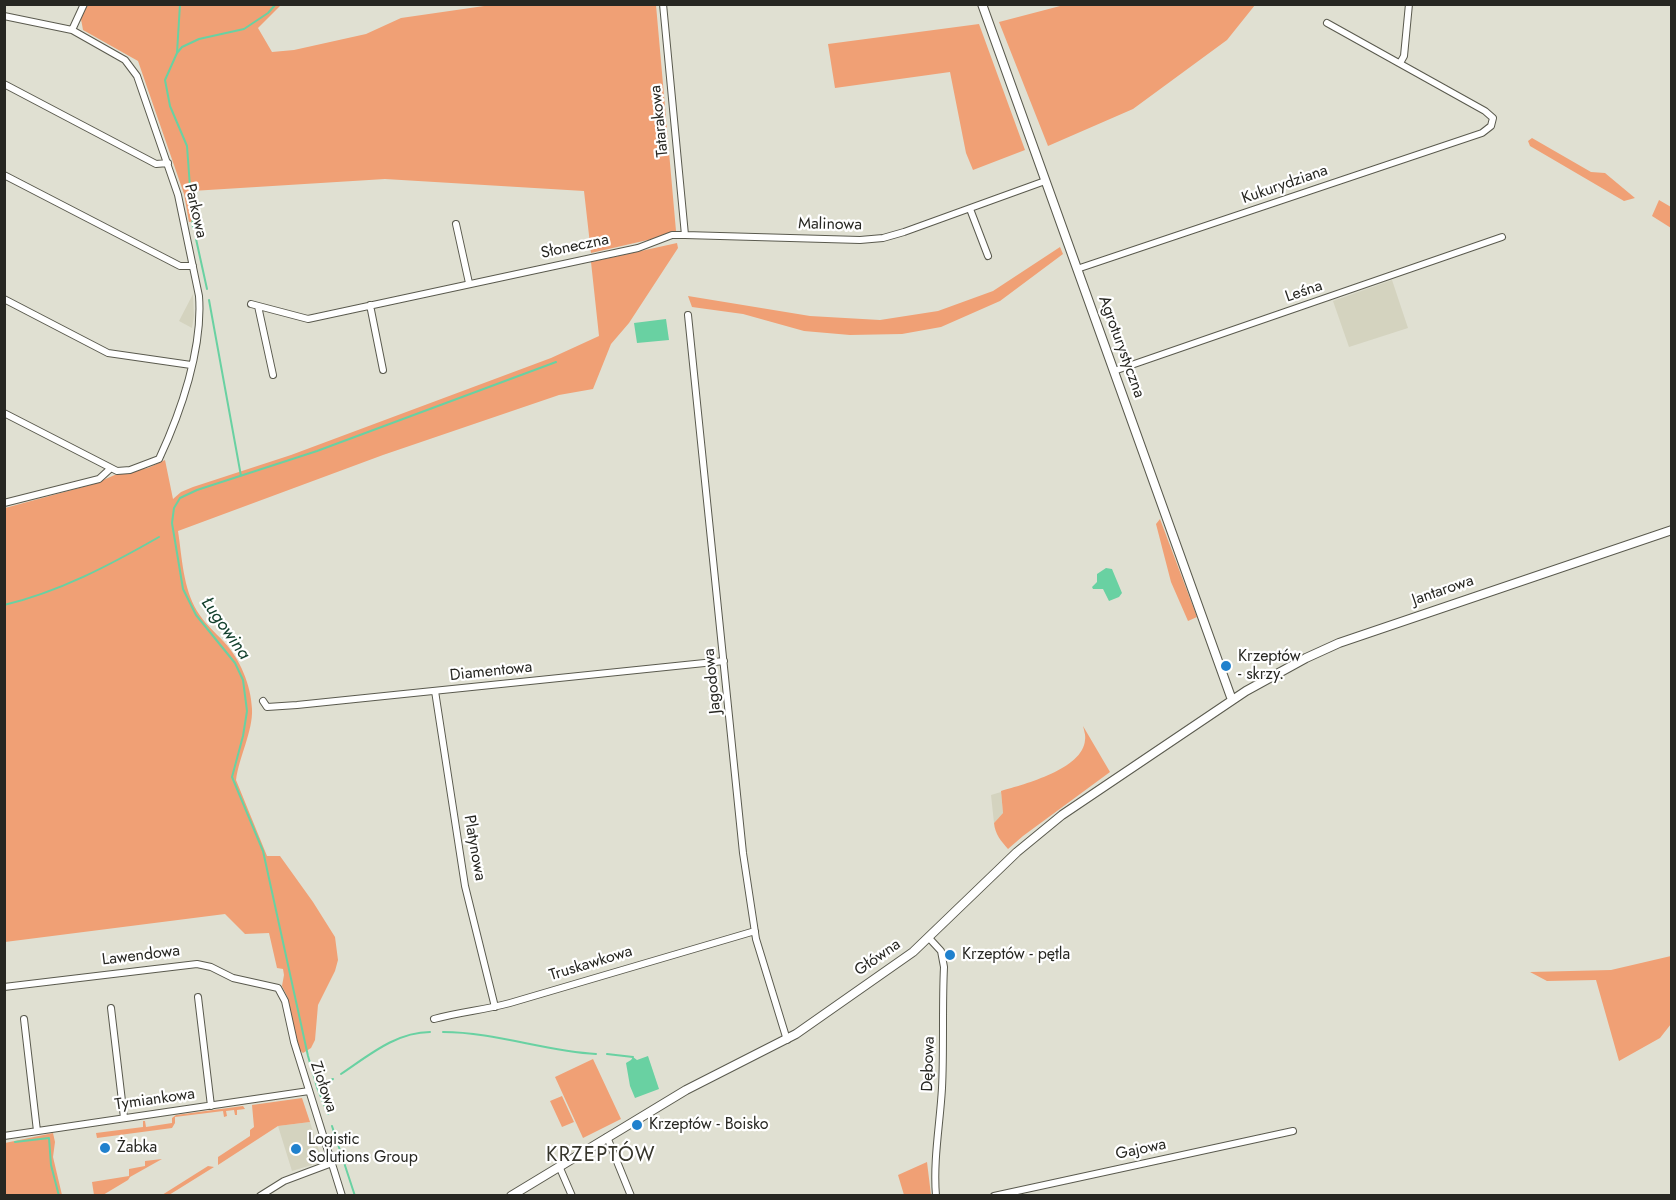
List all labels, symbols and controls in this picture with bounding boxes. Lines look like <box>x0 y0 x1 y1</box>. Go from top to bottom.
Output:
street label: Tatarakowa <box>647 84 673 158</box>
street label: Kukurydziana <box>1239 161 1331 209</box>
street label: Parkowa <box>179 182 211 240</box>
street label: Malinowa <box>798 215 862 235</box>
street label: Słoneczna <box>539 230 611 264</box>
street label: Leśna <box>1283 277 1325 307</box>
street label: Agroturystyczna <box>1094 293 1148 401</box>
street label: Jantarowa <box>1410 572 1476 610</box>
water label: Ługowina <box>196 594 254 664</box>
street label: Jagodowa <box>700 647 726 715</box>
place label: Krzeptów - skrzy. <box>1238 647 1301 685</box>
street label: Diamentowa <box>449 658 533 686</box>
marker: Krzeptów - skrzy. <box>1219 659 1233 673</box>
street label: Platynowa <box>459 814 489 882</box>
street label: Główna <box>851 935 905 981</box>
street label: Lawendowa <box>101 942 181 970</box>
street label: Truskawkowa <box>547 942 635 986</box>
place label: Krzeptów - pętla <box>962 945 1070 965</box>
marker: Krzeptów - pętla <box>943 948 957 962</box>
street label: Dębowa <box>918 1036 940 1092</box>
street label: Ziołowa <box>305 1059 341 1115</box>
street label: Tymiankowa <box>114 1085 196 1115</box>
place label: Krzeptów - Boisko <box>649 1115 768 1135</box>
marker: Krzeptów - Boisko <box>630 1118 644 1132</box>
place label: Logistic Solutions Group <box>308 1130 418 1168</box>
street label: Gajowa <box>1114 1135 1168 1165</box>
place label: Żabka <box>117 1138 157 1158</box>
marker: Żabka <box>98 1141 112 1155</box>
marker: Logistic Solutions Group <box>289 1142 303 1156</box>
district label: KRZEPTÓW <box>546 1144 656 1168</box>

